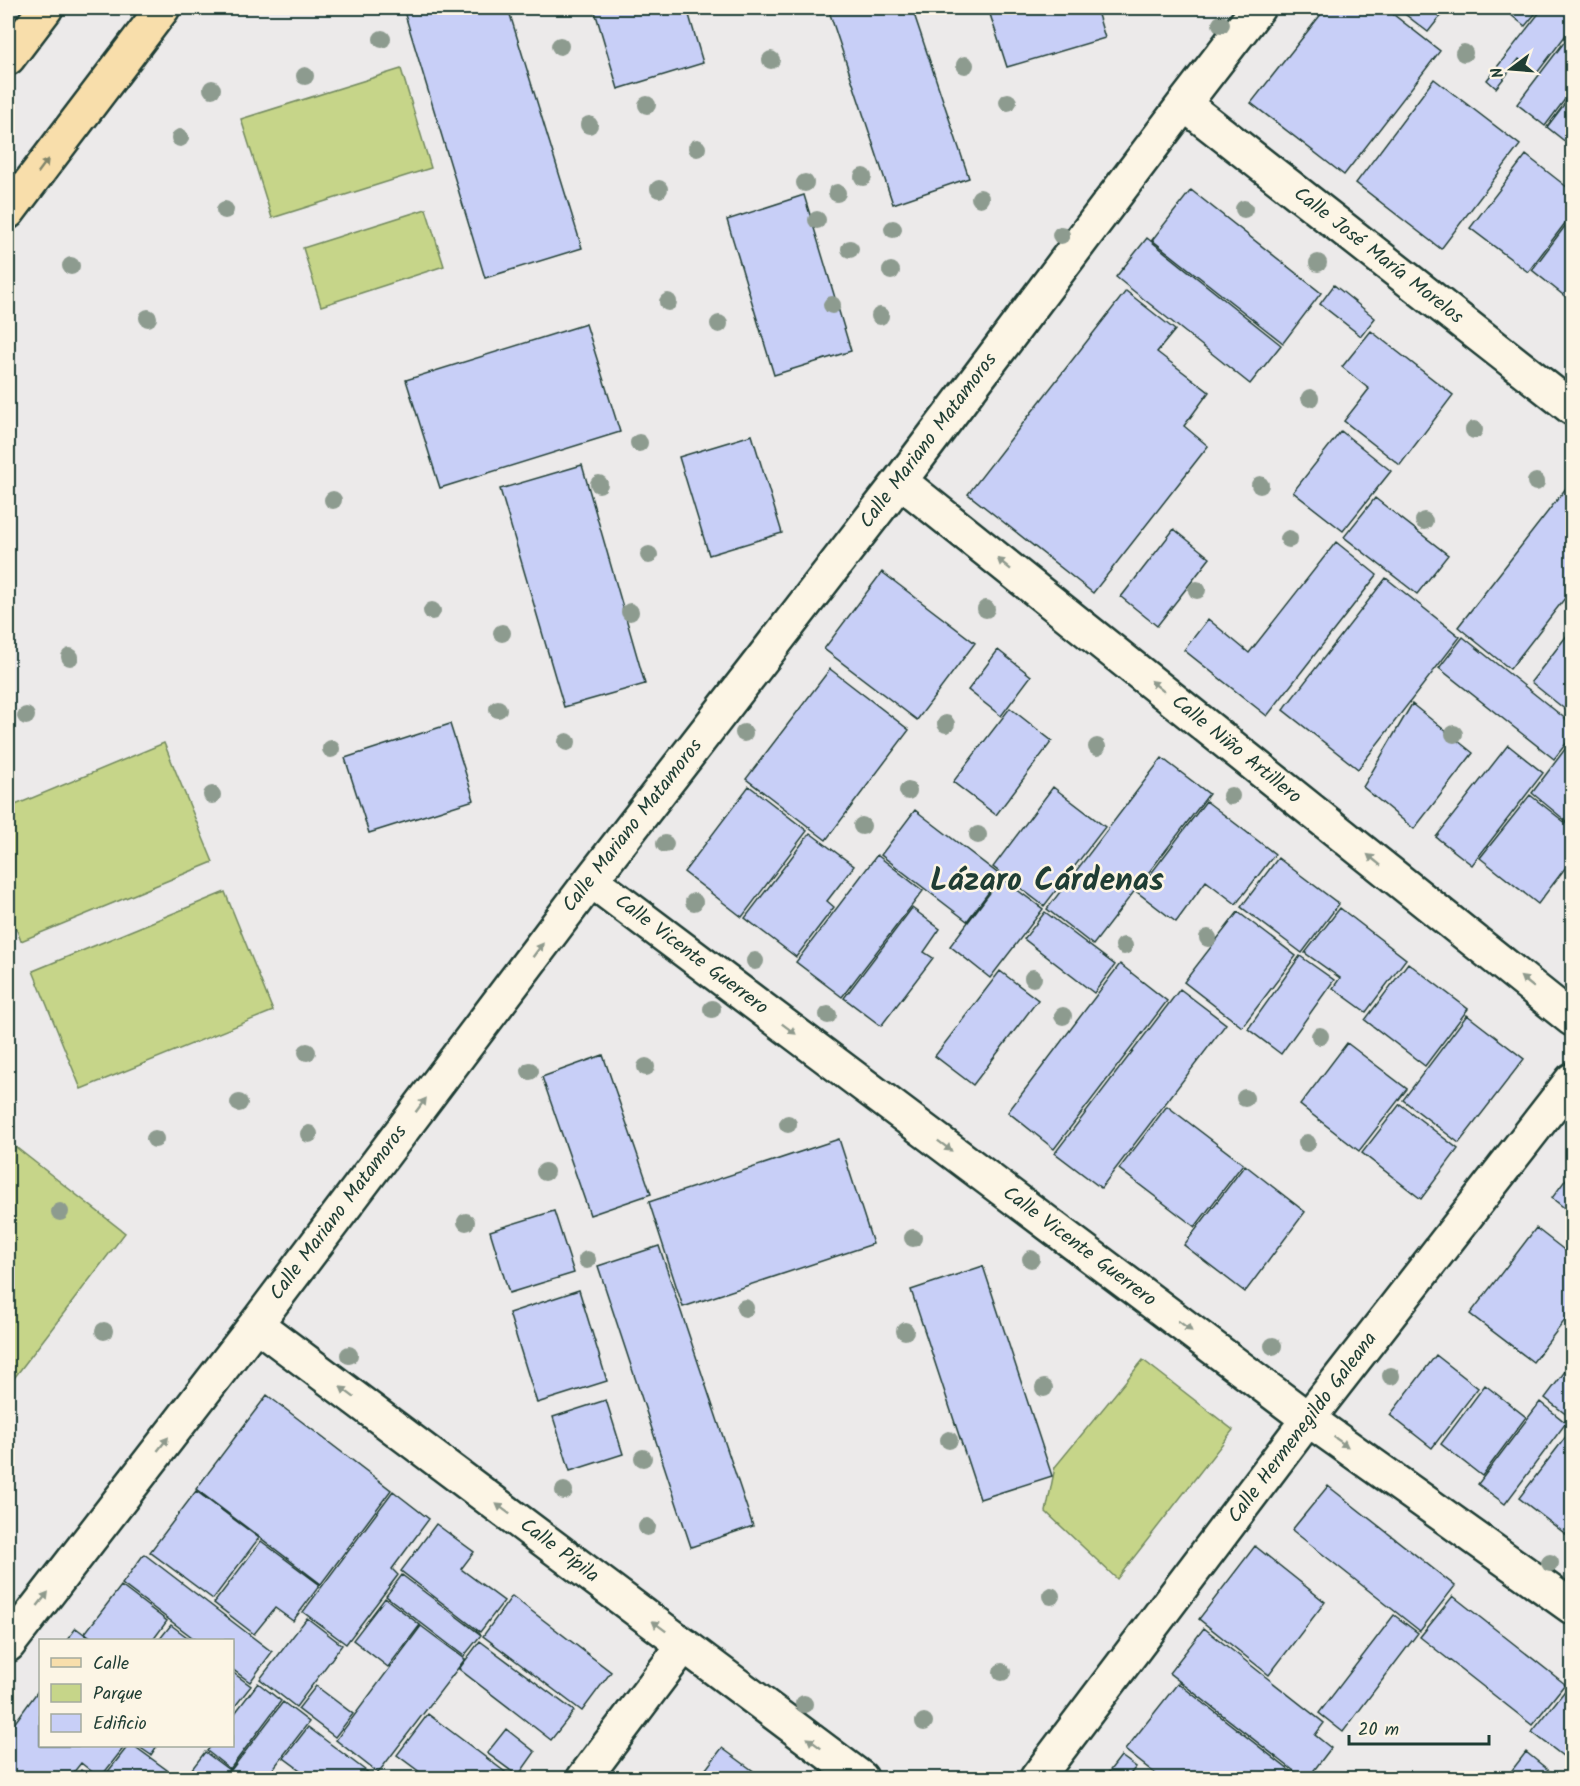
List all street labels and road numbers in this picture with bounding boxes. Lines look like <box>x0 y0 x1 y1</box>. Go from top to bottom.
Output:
street label: Calle José María Morelos <box>1286 179 1470 333</box>
street label: Calle Mariano Matamoros <box>852 346 1006 536</box>
street label: Calle Niño Artillero <box>1164 687 1308 813</box>
street label: Calle Mariano Matamoros <box>555 732 712 920</box>
street label: Calle Vicente Guerrero <box>607 886 775 1024</box>
street label: Calle Mariano Matamoros <box>262 1118 416 1308</box>
street label: Calle Vicente Guerrero <box>995 1178 1163 1316</box>
street label: Calle Hermenegildo Galeana <box>1220 1325 1386 1531</box>
street label: Calle Pípila <box>512 1510 606 1592</box>

